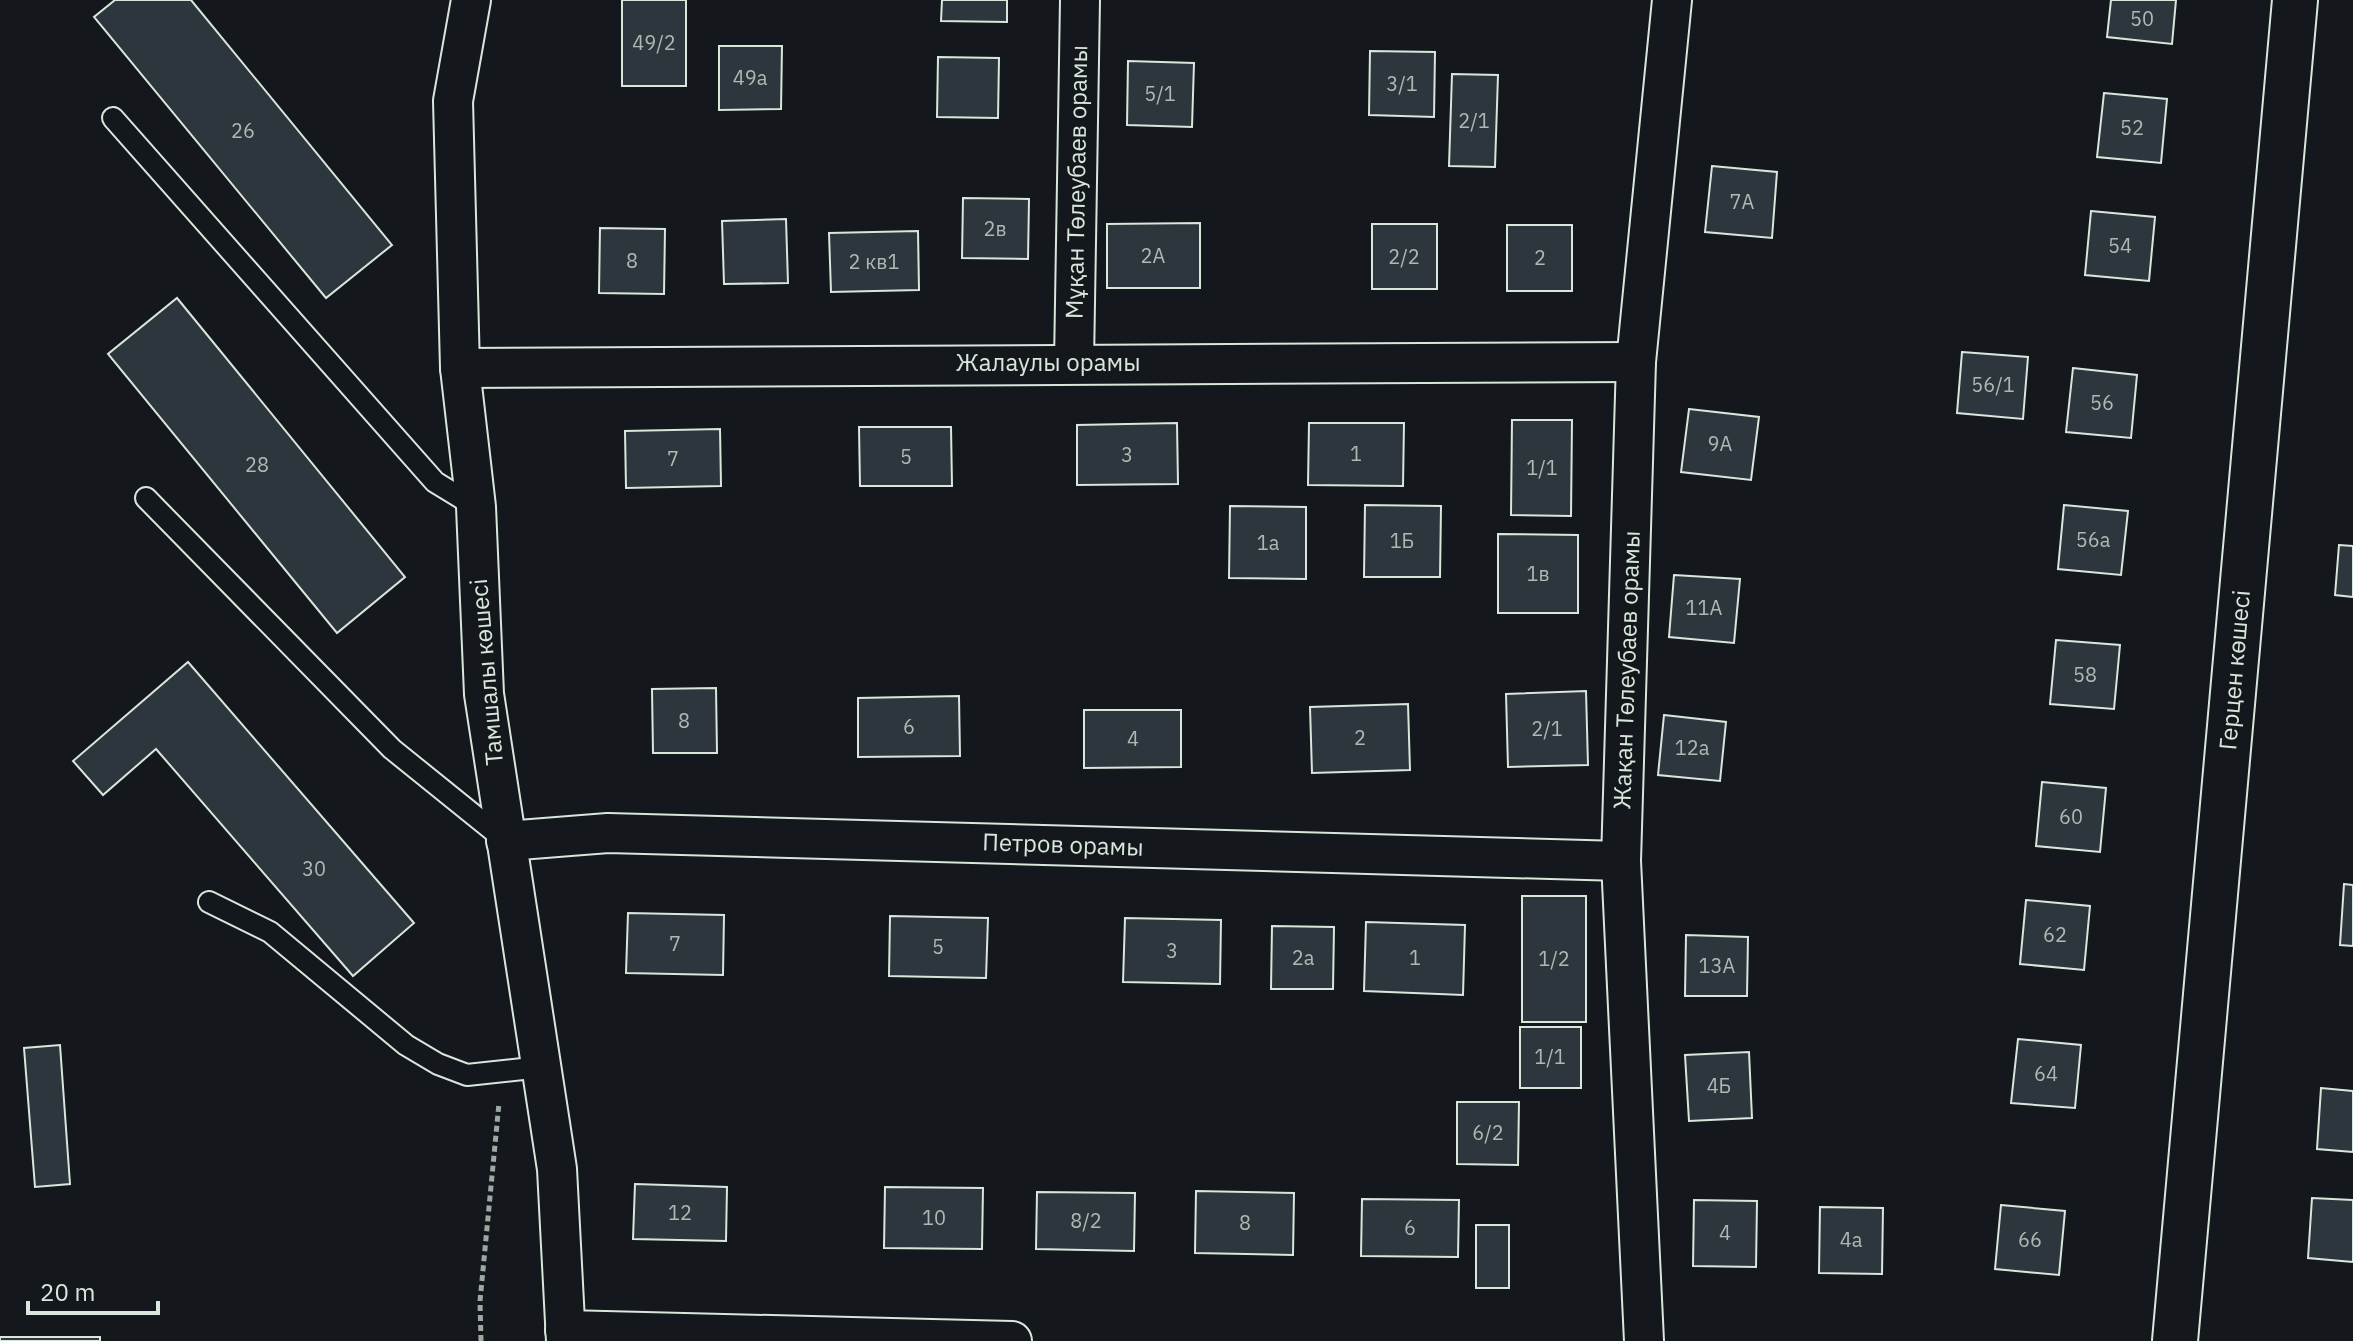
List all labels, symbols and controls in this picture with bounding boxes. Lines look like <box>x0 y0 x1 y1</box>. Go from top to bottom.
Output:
house number: 50 <box>2130 5 2154 32</box>
house number: 49/2 <box>632 29 676 56</box>
street label: Мұқан Төлеубаев орамы <box>1058 45 1094 319</box>
house number: 49а <box>733 64 768 91</box>
house number: 3/1 <box>1386 70 1418 97</box>
house number: 5/1 <box>1144 80 1176 107</box>
house number: 2/1 <box>1458 107 1490 134</box>
house number: 52 <box>2120 114 2144 141</box>
house number: 26 <box>231 117 255 144</box>
house number: 7А <box>1730 188 1755 215</box>
house number: 2в <box>983 215 1007 242</box>
house number: 54 <box>2108 232 2132 259</box>
house number: 2А <box>1141 242 1166 269</box>
house number: 2/2 <box>1388 243 1420 270</box>
house number: 2 <box>1534 244 1546 271</box>
house number: 8 <box>626 247 638 274</box>
house number: 2 кв1 <box>849 248 899 275</box>
street label: Жалаулы орамы <box>955 346 1141 378</box>
house number: 56/1 <box>1971 371 2015 398</box>
house number: 56 <box>2090 389 2114 416</box>
house number: 9А <box>1708 430 1733 457</box>
house number: 1 <box>1350 440 1362 467</box>
house number: 3 <box>1121 441 1133 468</box>
house number: 5 <box>900 443 912 470</box>
house number: 7 <box>667 445 679 472</box>
house number: 28 <box>245 451 269 478</box>
house number: 1/1 <box>1526 454 1558 481</box>
house number: 56а <box>2076 526 2111 553</box>
house number: 1Б <box>1390 527 1414 554</box>
house number: 1а <box>1257 529 1280 556</box>
street label: Жақан Төлеубаев орамы <box>1605 530 1647 810</box>
house number: 1в <box>1526 560 1550 587</box>
street label: Тамшалы көшесі <box>462 578 510 767</box>
street label: Герцен көшесі <box>2211 588 2257 751</box>
house number: 11А <box>1686 594 1723 621</box>
house number: 58 <box>2073 661 2097 688</box>
house number: 8 <box>678 707 690 734</box>
house number: 6 <box>903 713 915 740</box>
house number: 2/1 <box>1531 715 1563 742</box>
house number: 2 <box>1354 724 1366 751</box>
house number: 4 <box>1127 725 1139 752</box>
house number: 12а <box>1675 734 1710 761</box>
house number: 60 <box>2059 803 2083 830</box>
street label: Петров орамы <box>982 825 1144 863</box>
house number: 30 <box>302 855 326 882</box>
house number: 62 <box>2043 921 2067 948</box>
house number: 7 <box>669 930 681 957</box>
house number: 5 <box>932 933 944 960</box>
house number: 3 <box>1166 937 1178 964</box>
house number: 2а <box>1292 944 1315 971</box>
house number: 1 <box>1409 944 1421 971</box>
house number: 1/2 <box>1538 945 1570 972</box>
house number: 13А <box>1699 952 1736 979</box>
house number: 1/1 <box>1534 1043 1566 1070</box>
house number: 64 <box>2034 1060 2058 1087</box>
house number: 4Б <box>1707 1072 1731 1099</box>
house number: 6/2 <box>1472 1119 1504 1146</box>
house number: 12 <box>668 1199 692 1226</box>
house number: 10 <box>922 1204 946 1231</box>
house number: 8/2 <box>1070 1207 1102 1234</box>
house number: 8 <box>1239 1209 1251 1236</box>
house number: 6 <box>1404 1214 1416 1241</box>
house number: 4 <box>1719 1219 1731 1246</box>
house number: 4а <box>1840 1226 1863 1253</box>
house number: 66 <box>2018 1226 2042 1253</box>
scale bar <box>28 1265 158 1315</box>
text: 20 m <box>40 1276 95 1308</box>

